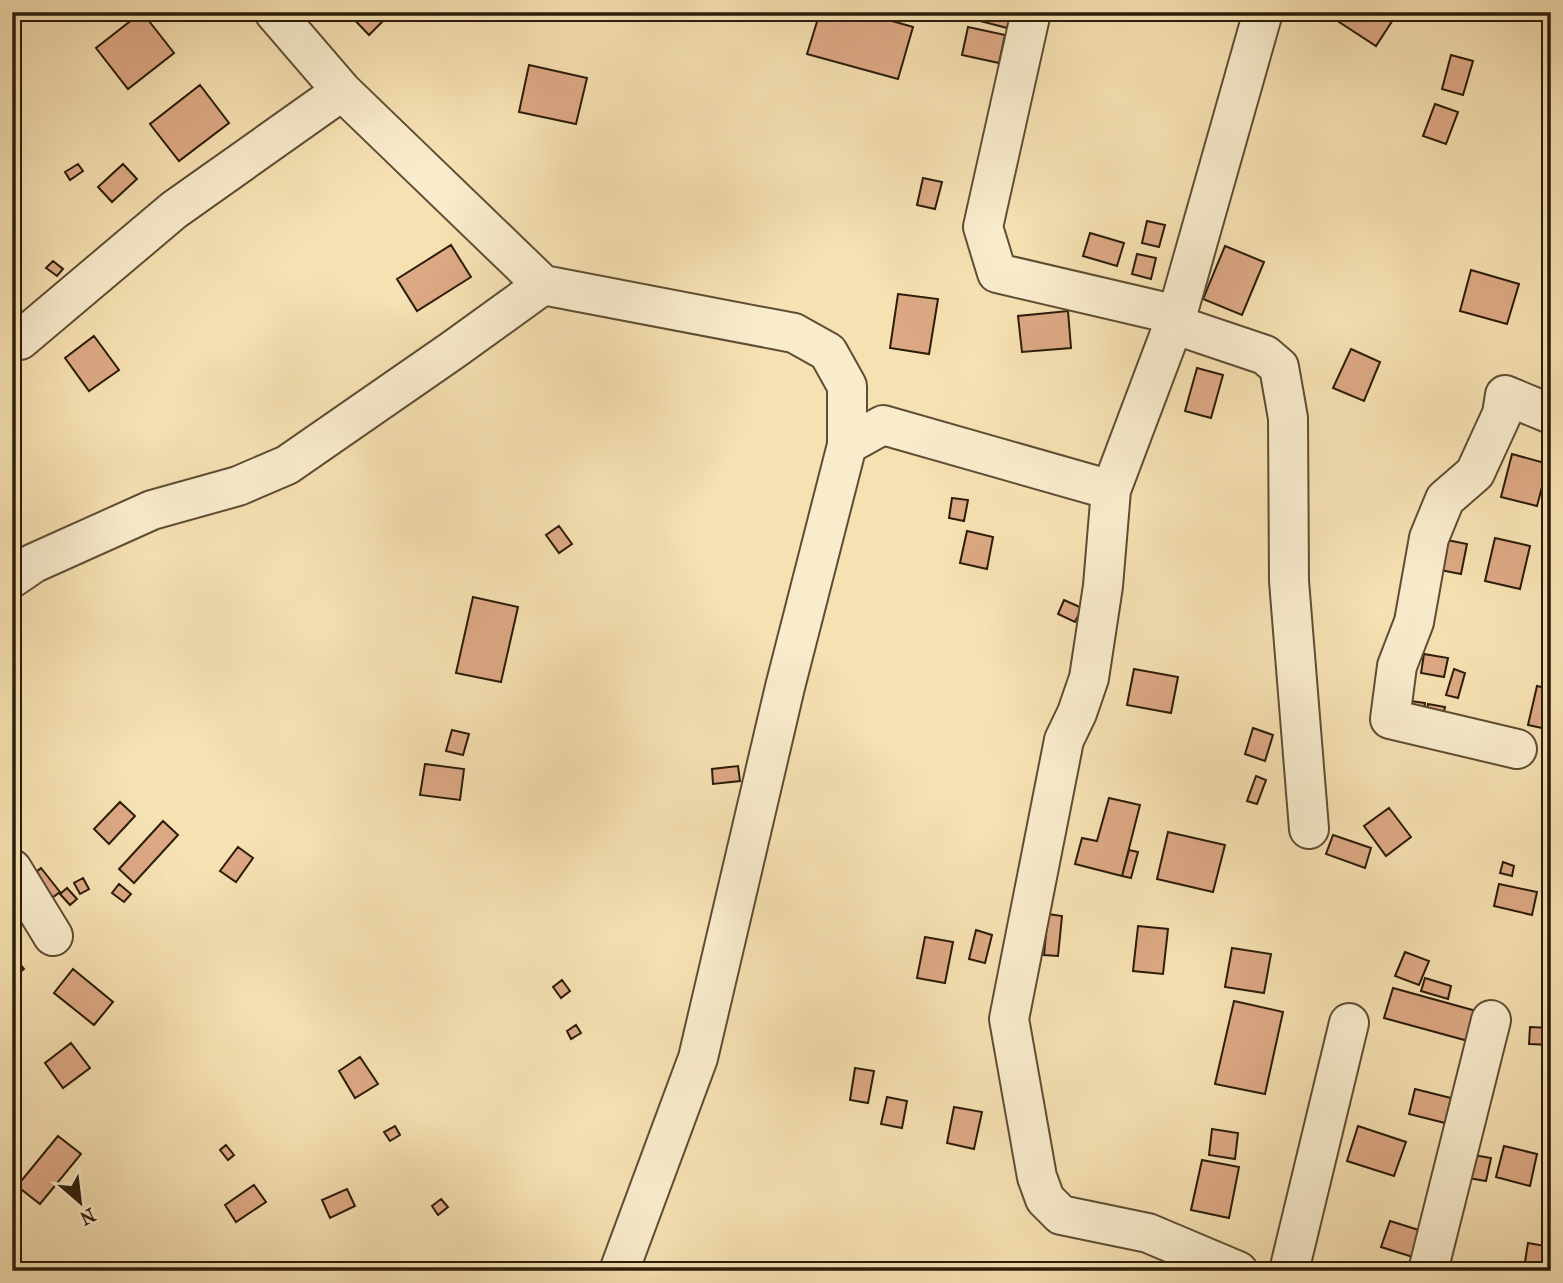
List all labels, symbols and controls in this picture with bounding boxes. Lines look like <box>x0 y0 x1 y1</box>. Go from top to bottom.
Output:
north arrow <box>46 1168 116 1238</box>
text: N <box>75 1203 99 1229</box>

